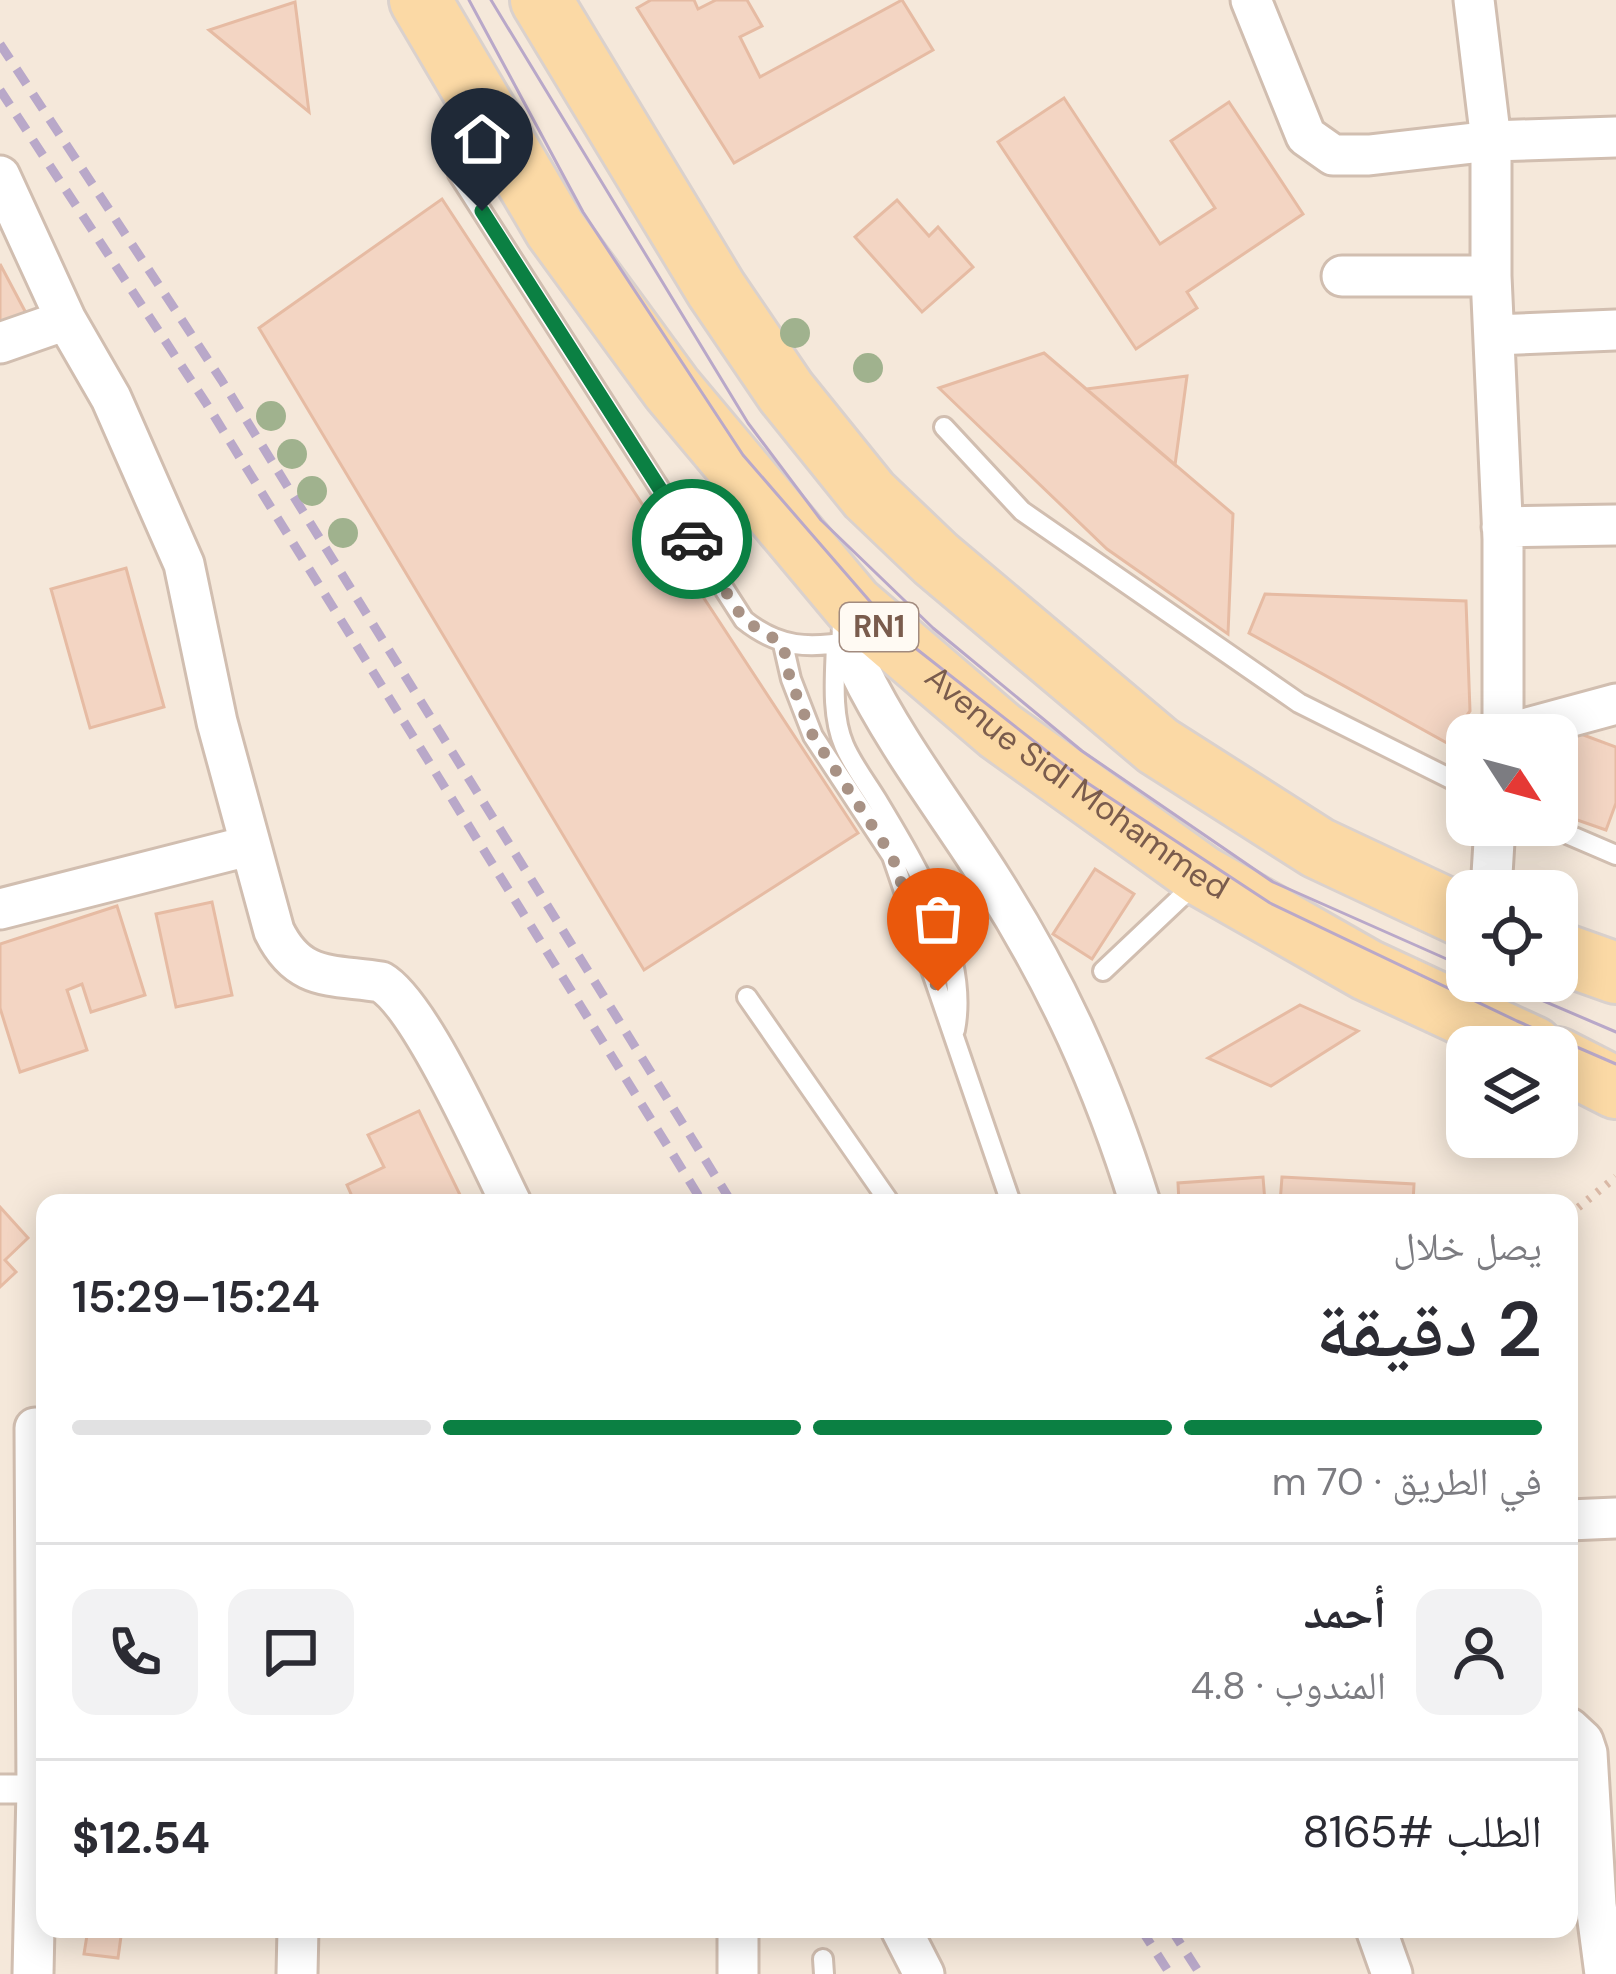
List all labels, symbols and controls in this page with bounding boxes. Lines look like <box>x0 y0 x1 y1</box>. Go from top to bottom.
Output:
pin <box>431 88 533 211</box>
icon: home <box>449 106 515 172</box>
courier <box>632 479 752 599</box>
icon: car <box>659 506 725 572</box>
road number: RN1 <box>840 603 918 651</box>
street label: Avenue Sidi Mohammed <box>916 656 1237 909</box>
north arrow <box>1446 714 1578 846</box>
map controls <box>1446 714 1578 1158</box>
pin <box>887 868 989 991</box>
button: locate <box>1446 870 1578 1002</box>
icon: bag <box>905 886 971 952</box>
button: layers <box>1446 1026 1578 1158</box>
text: يصل خلال <box>1393 1221 1542 1272</box>
text: 15:24–15:29 <box>72 1267 320 1326</box>
text: 2 دقيقة <box>1316 1279 1542 1380</box>
text: في الطريق · 70 m <box>1272 1456 1542 1507</box>
text: أحمد <box>1304 1583 1386 1642</box>
button: phone <box>72 1589 198 1715</box>
button: chat <box>228 1589 354 1715</box>
button: person <box>1416 1589 1542 1715</box>
text: المندوب · 4.8 <box>1191 1660 1386 1711</box>
text: الطلب #8165 <box>1302 1802 1542 1861</box>
text: $12.54 <box>72 1808 210 1867</box>

